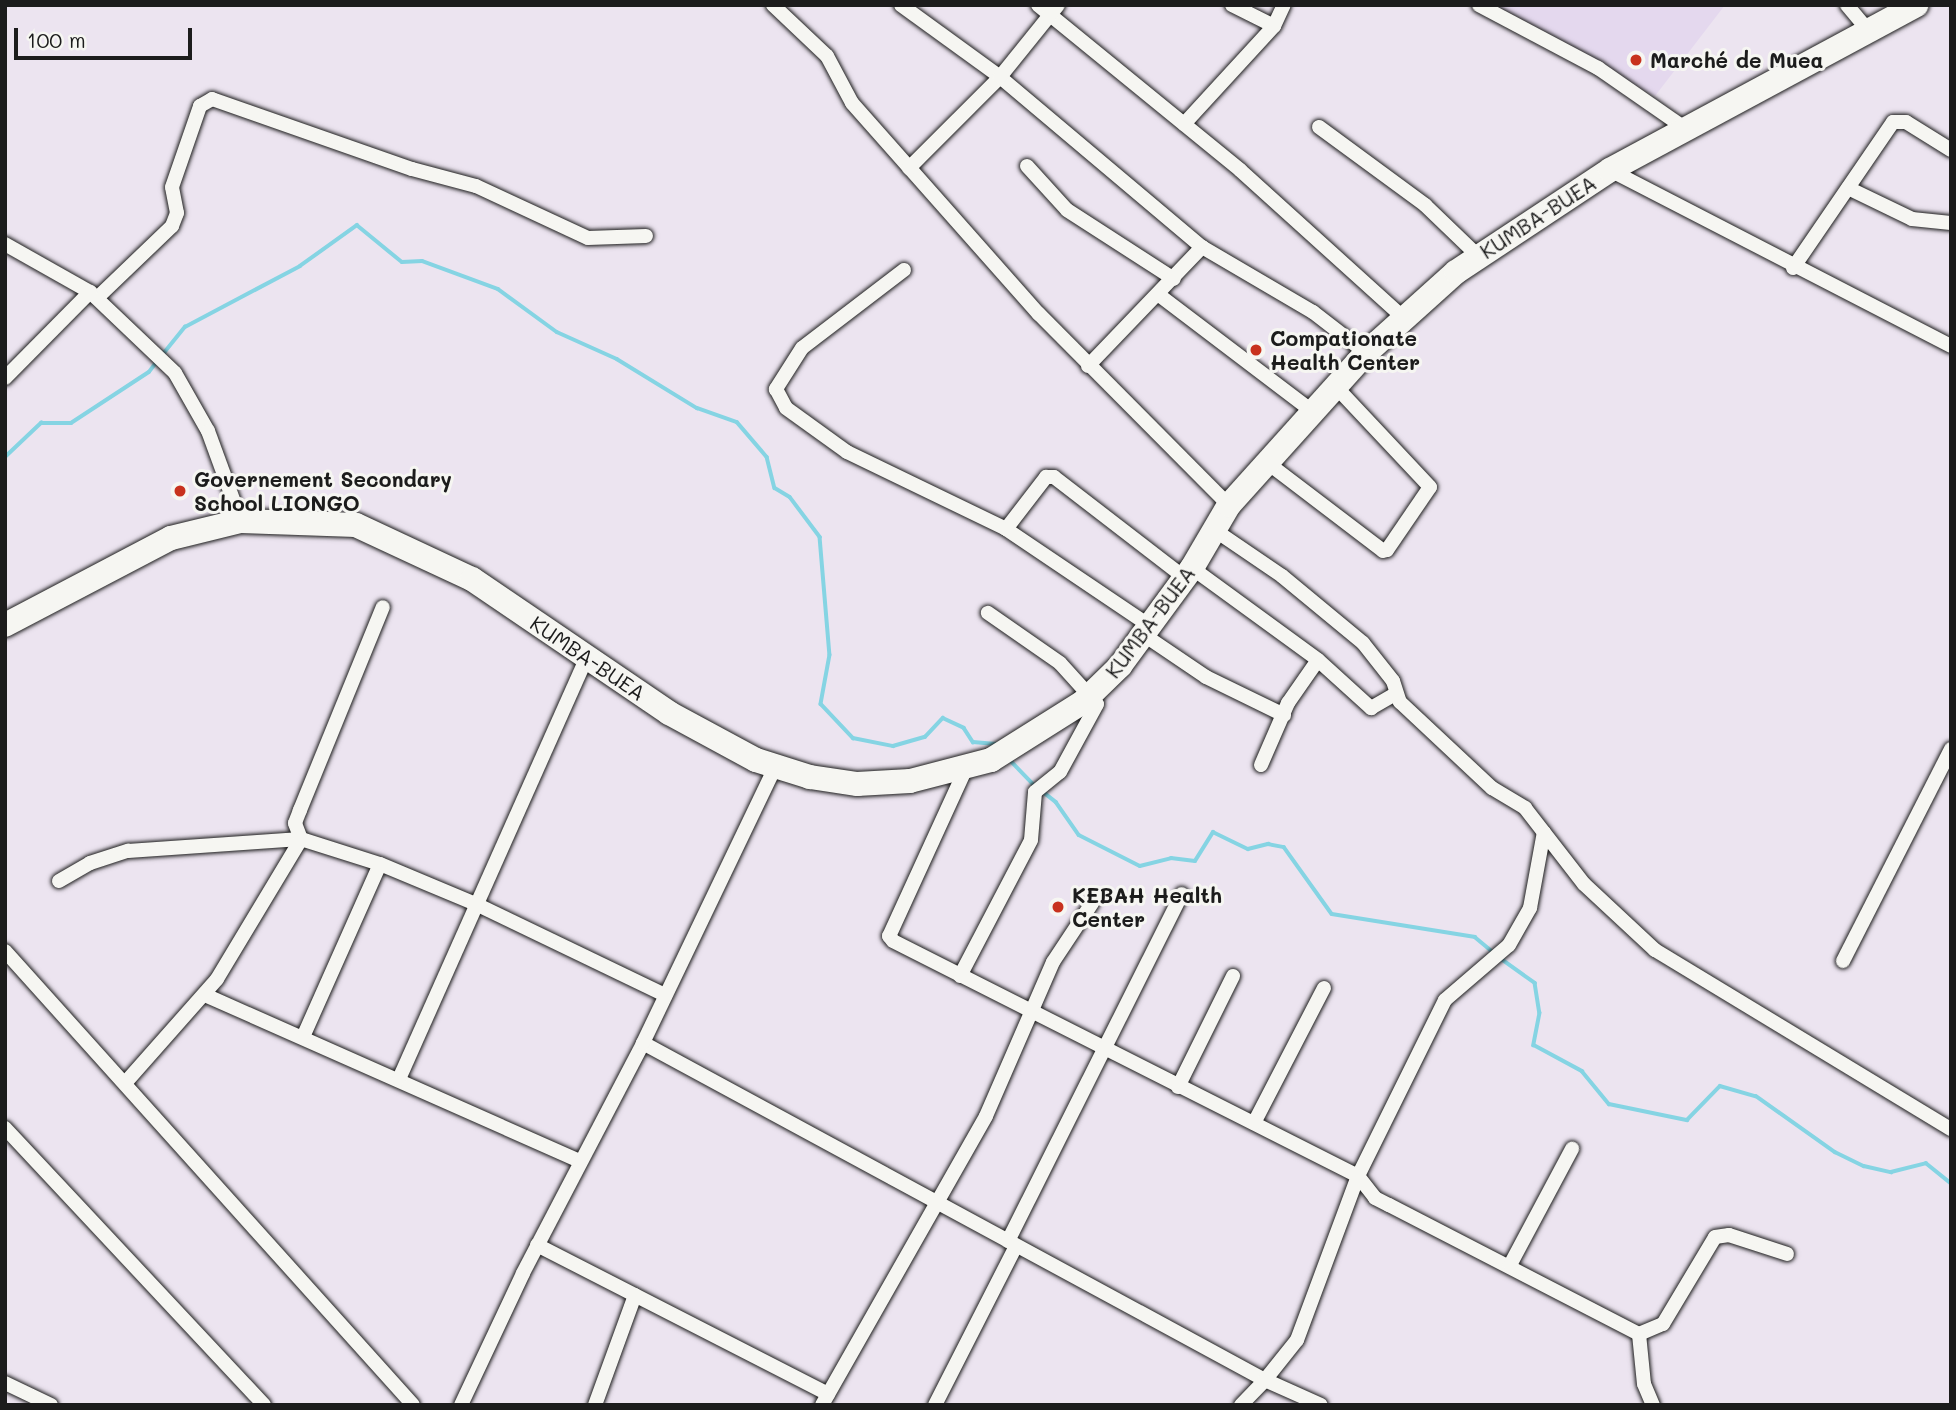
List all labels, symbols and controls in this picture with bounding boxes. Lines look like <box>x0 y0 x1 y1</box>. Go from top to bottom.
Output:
scale bar <box>18 14 196 58</box>
text: 100 m <box>27 26 86 53</box>
place label: Marché de Muea <box>1650 47 1823 73</box>
marker: Marché de Muea <box>1628 52 1644 68</box>
street label: KUMBA-BUEA <box>1475 170 1601 264</box>
place label: Compationate Health Center <box>1270 325 1420 375</box>
marker: Compationate Health Center <box>1248 342 1264 358</box>
place label: Governement Secondary School LIONGO <box>194 466 452 516</box>
marker: Governement Secondary School LIONGO <box>172 483 188 499</box>
street label: KUMBA-BUEA <box>1100 561 1200 683</box>
street label: KUMBA-BUEA <box>526 610 650 706</box>
place label: KEBAH Health Center <box>1072 882 1222 932</box>
marker: KEBAH Health Center <box>1050 899 1066 915</box>

